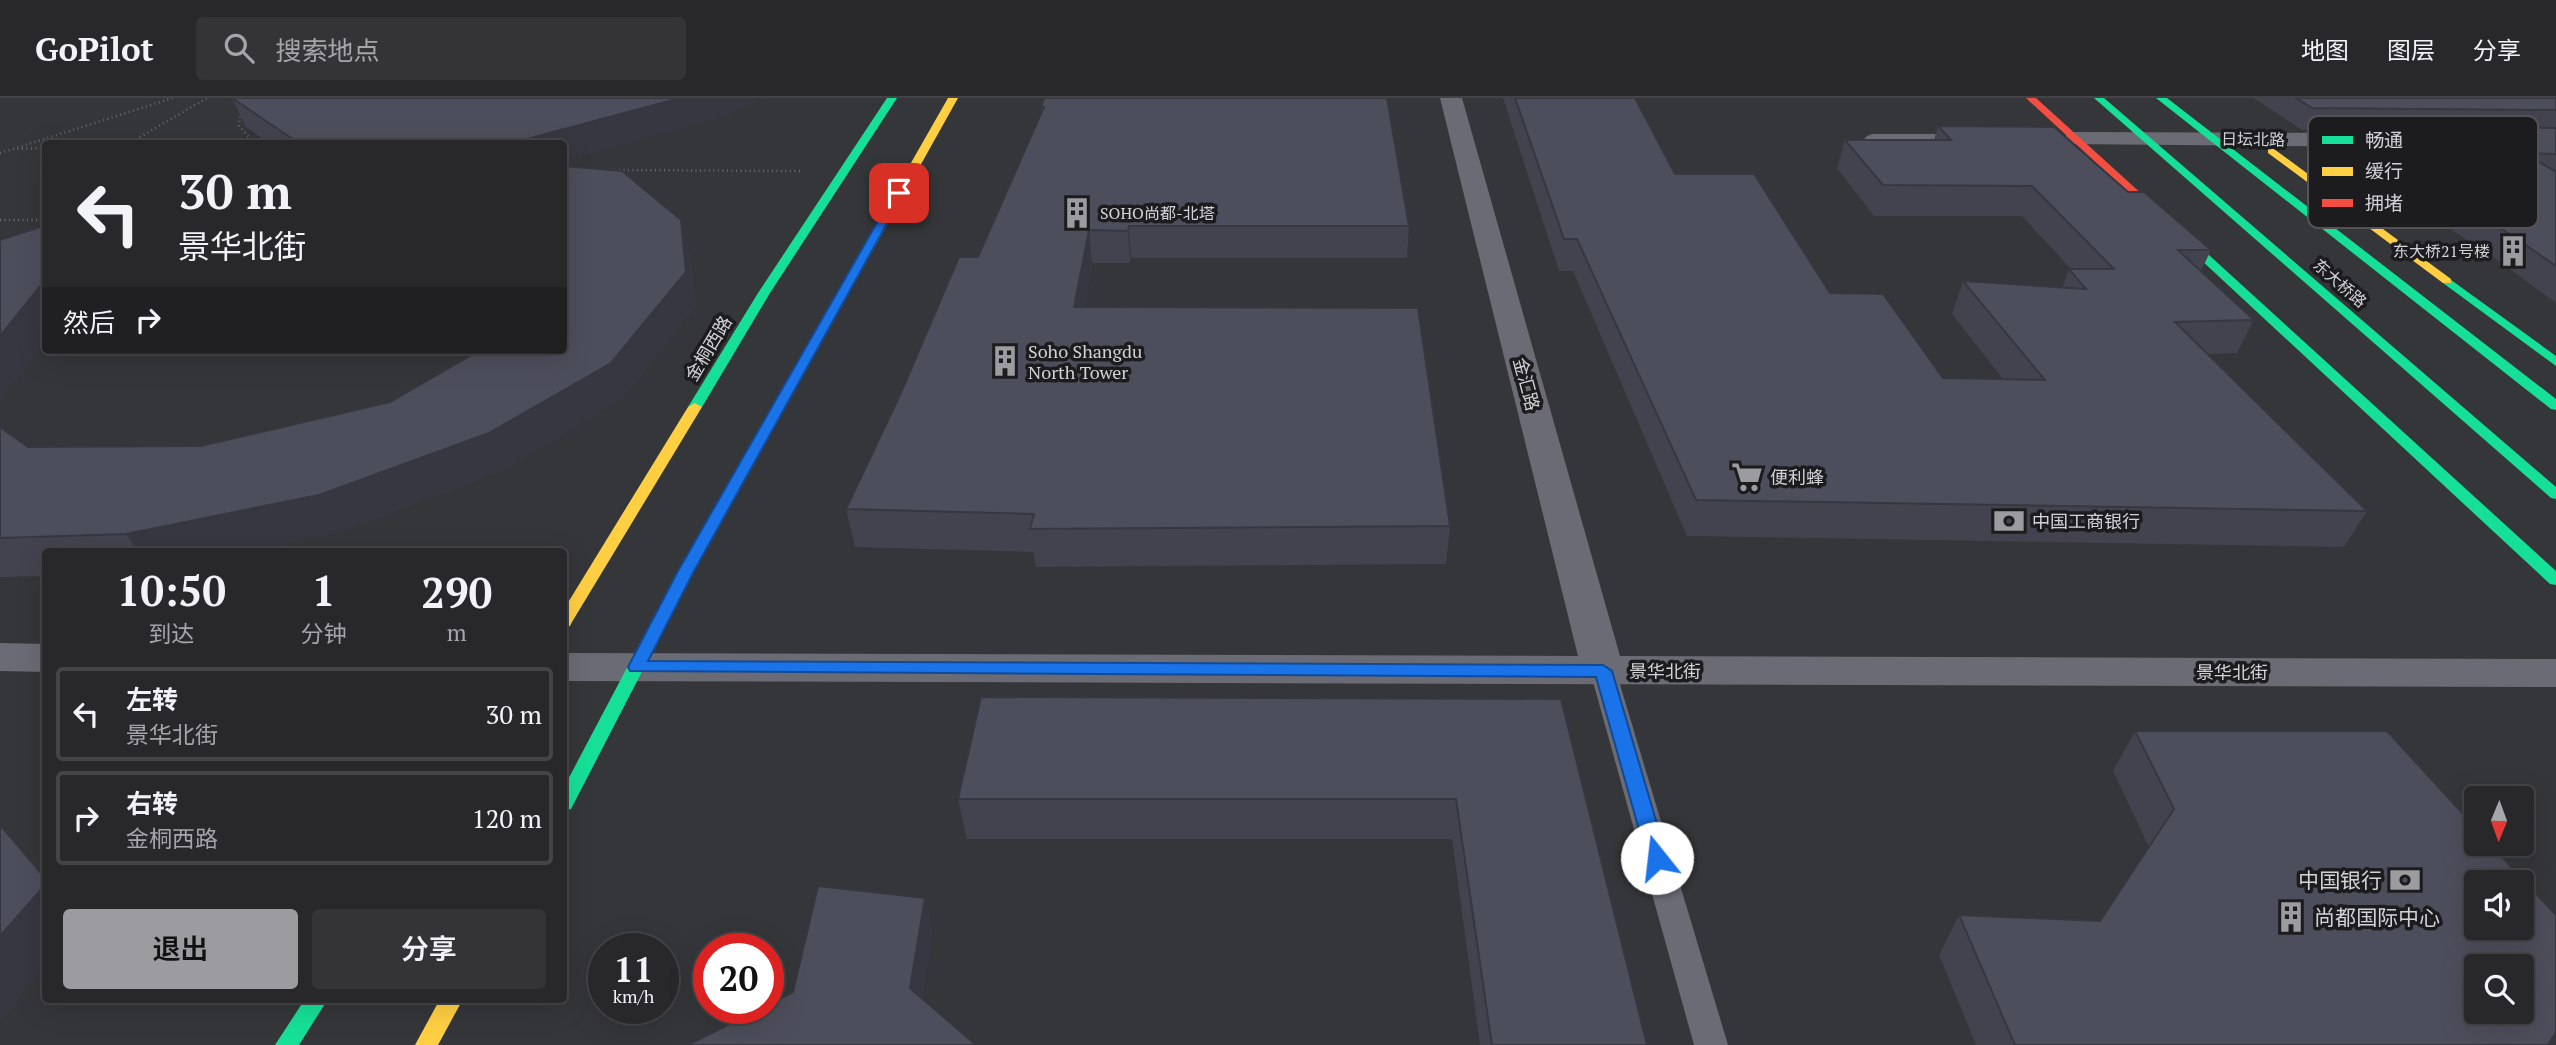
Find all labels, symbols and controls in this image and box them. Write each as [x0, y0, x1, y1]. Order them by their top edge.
search box [196, 17, 686, 80]
text: GoPilot [35, 27, 154, 70]
icon: search [220, 29, 258, 67]
text: 搜索地点 [276, 33, 380, 67]
text: 地图 [2301, 34, 2349, 66]
text: 图层 [2387, 34, 2435, 66]
text: 分享 [2473, 34, 2521, 66]
legend [2308, 116, 2538, 228]
street label: 日坛北路 [2221, 127, 2285, 151]
text: 畅通 [2365, 127, 2403, 152]
text: 30 m [178, 158, 292, 223]
text: 缓行 [2365, 158, 2403, 183]
pin [869, 163, 929, 223]
icon: left [63, 168, 154, 259]
icon: arrive [880, 174, 918, 212]
text: 拥堵 [2365, 190, 2403, 215]
building icon: SOHO尚都-北塔 [1060, 196, 1094, 230]
place label: SOHO尚都-北塔 [1100, 202, 1215, 224]
text: 景华北街 [178, 225, 306, 267]
building icon: 东大桥21号楼 [2496, 234, 2530, 268]
place label: 东大桥21号楼 [2393, 240, 2490, 262]
street label: 东大桥路 [2309, 254, 2371, 312]
icon: right [129, 301, 167, 339]
text: 然后 [63, 305, 115, 339]
street label: 金桐西路 [679, 311, 737, 385]
place label: Soho Shangdu North Tower [1028, 339, 1142, 384]
building icon: Soho Shangdu North Tower [988, 344, 1022, 378]
street label: 金汇路 [1508, 355, 1546, 413]
supermarket icon: 便利蜂 [1730, 460, 1764, 494]
place label: 便利蜂 [1770, 465, 1824, 489]
bank icon: 中国工商银行 [1992, 504, 2026, 538]
place label: 中国工商银行 [2032, 509, 2140, 533]
text: 10:50 [117, 562, 226, 618]
text: 1 [312, 562, 335, 618]
text: 290 [421, 564, 492, 620]
text: m [447, 617, 467, 648]
text: 到达 [148, 618, 194, 649]
text: 分钟 [301, 618, 347, 649]
street label: 景华北街 [1629, 659, 1701, 683]
street label: 景华北街 [2196, 660, 2268, 684]
text: 左转 [126, 682, 178, 716]
icon: left [67, 695, 105, 733]
text: 30 m [486, 697, 542, 731]
text: 景华北街 [126, 719, 218, 750]
text: 右转 [126, 786, 178, 820]
north arrow [2464, 786, 2534, 856]
map controls [2464, 786, 2534, 1024]
icon: right [67, 799, 105, 837]
text: 120 m [472, 801, 542, 835]
position arrow [1620, 821, 1694, 895]
text: 金桐西路 [126, 823, 218, 854]
bank icon: 中国银行 [2388, 863, 2422, 897]
place label: 中国银行 [2298, 866, 2382, 894]
button: sound [2464, 870, 2534, 940]
building icon: 尚都国际中心 [2274, 900, 2308, 934]
place label: 尚都国际中心 [2314, 903, 2440, 931]
button: 退出 [63, 909, 298, 989]
button: 分享 [312, 909, 546, 989]
speed limit sign: 20 [693, 933, 784, 1024]
text: 11 [614, 946, 653, 992]
button: search [2464, 954, 2534, 1024]
text: km/h [613, 984, 654, 1008]

